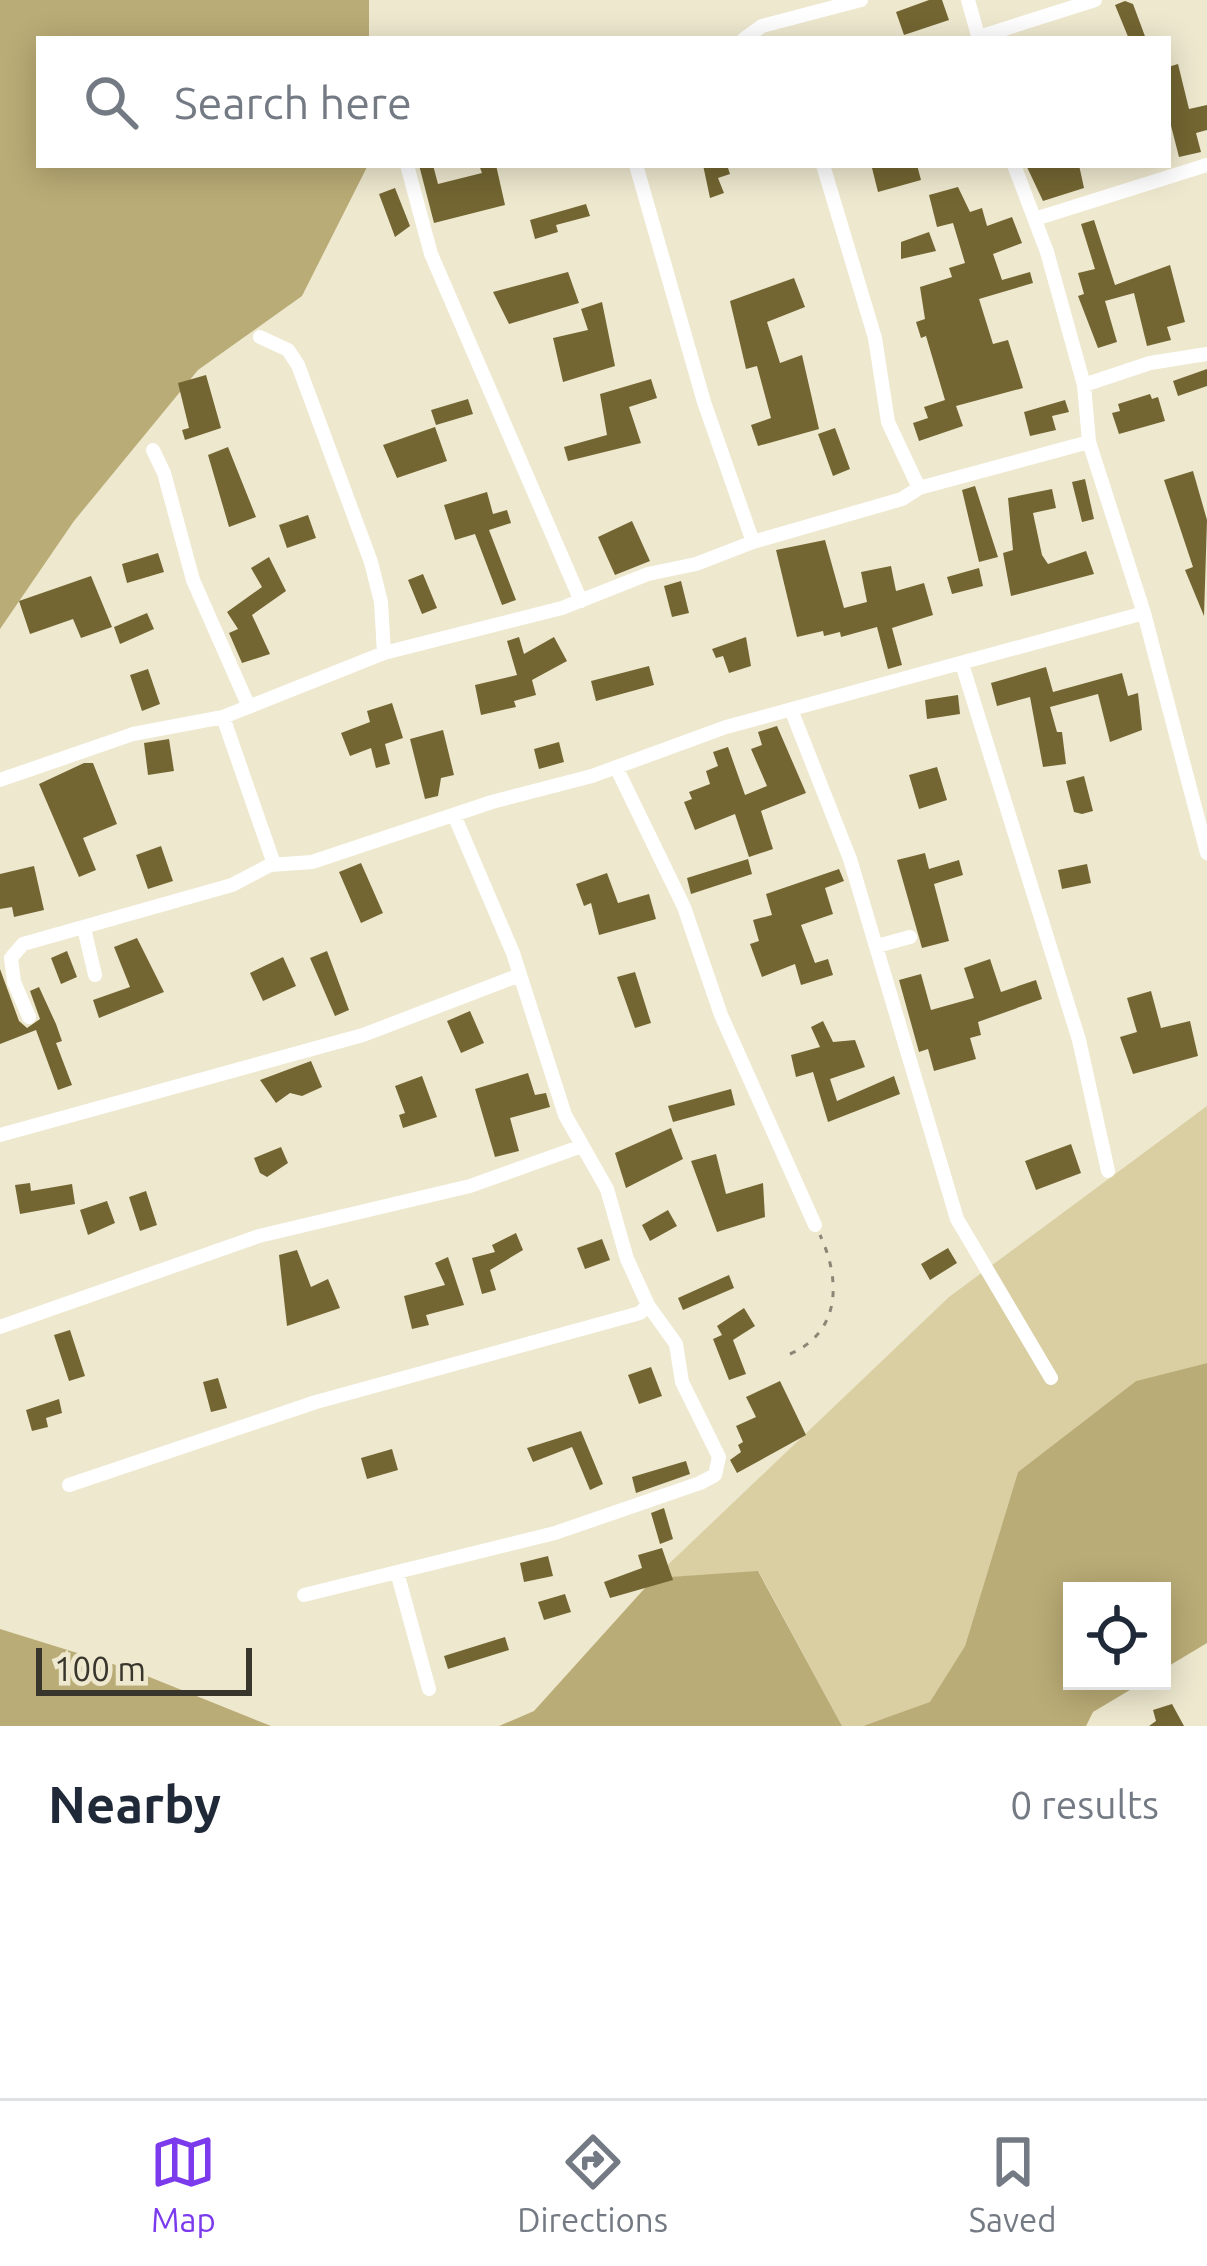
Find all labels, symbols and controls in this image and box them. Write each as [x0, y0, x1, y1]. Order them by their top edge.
search box [36, 36, 1171, 168]
icon: search [78, 69, 144, 135]
text: Search here [174, 77, 412, 128]
map controls [1063, 1582, 1171, 1690]
button: locate [1063, 1582, 1171, 1690]
scale bar [36, 1642, 252, 1695]
text: 100 m [54, 1650, 146, 1687]
text: Nearby [48, 1775, 221, 1833]
text: 0 results [1010, 1783, 1159, 1826]
tab: Map [150, 2129, 216, 2238]
tab: Directions [517, 2129, 668, 2238]
tab: Saved [969, 2129, 1057, 2238]

